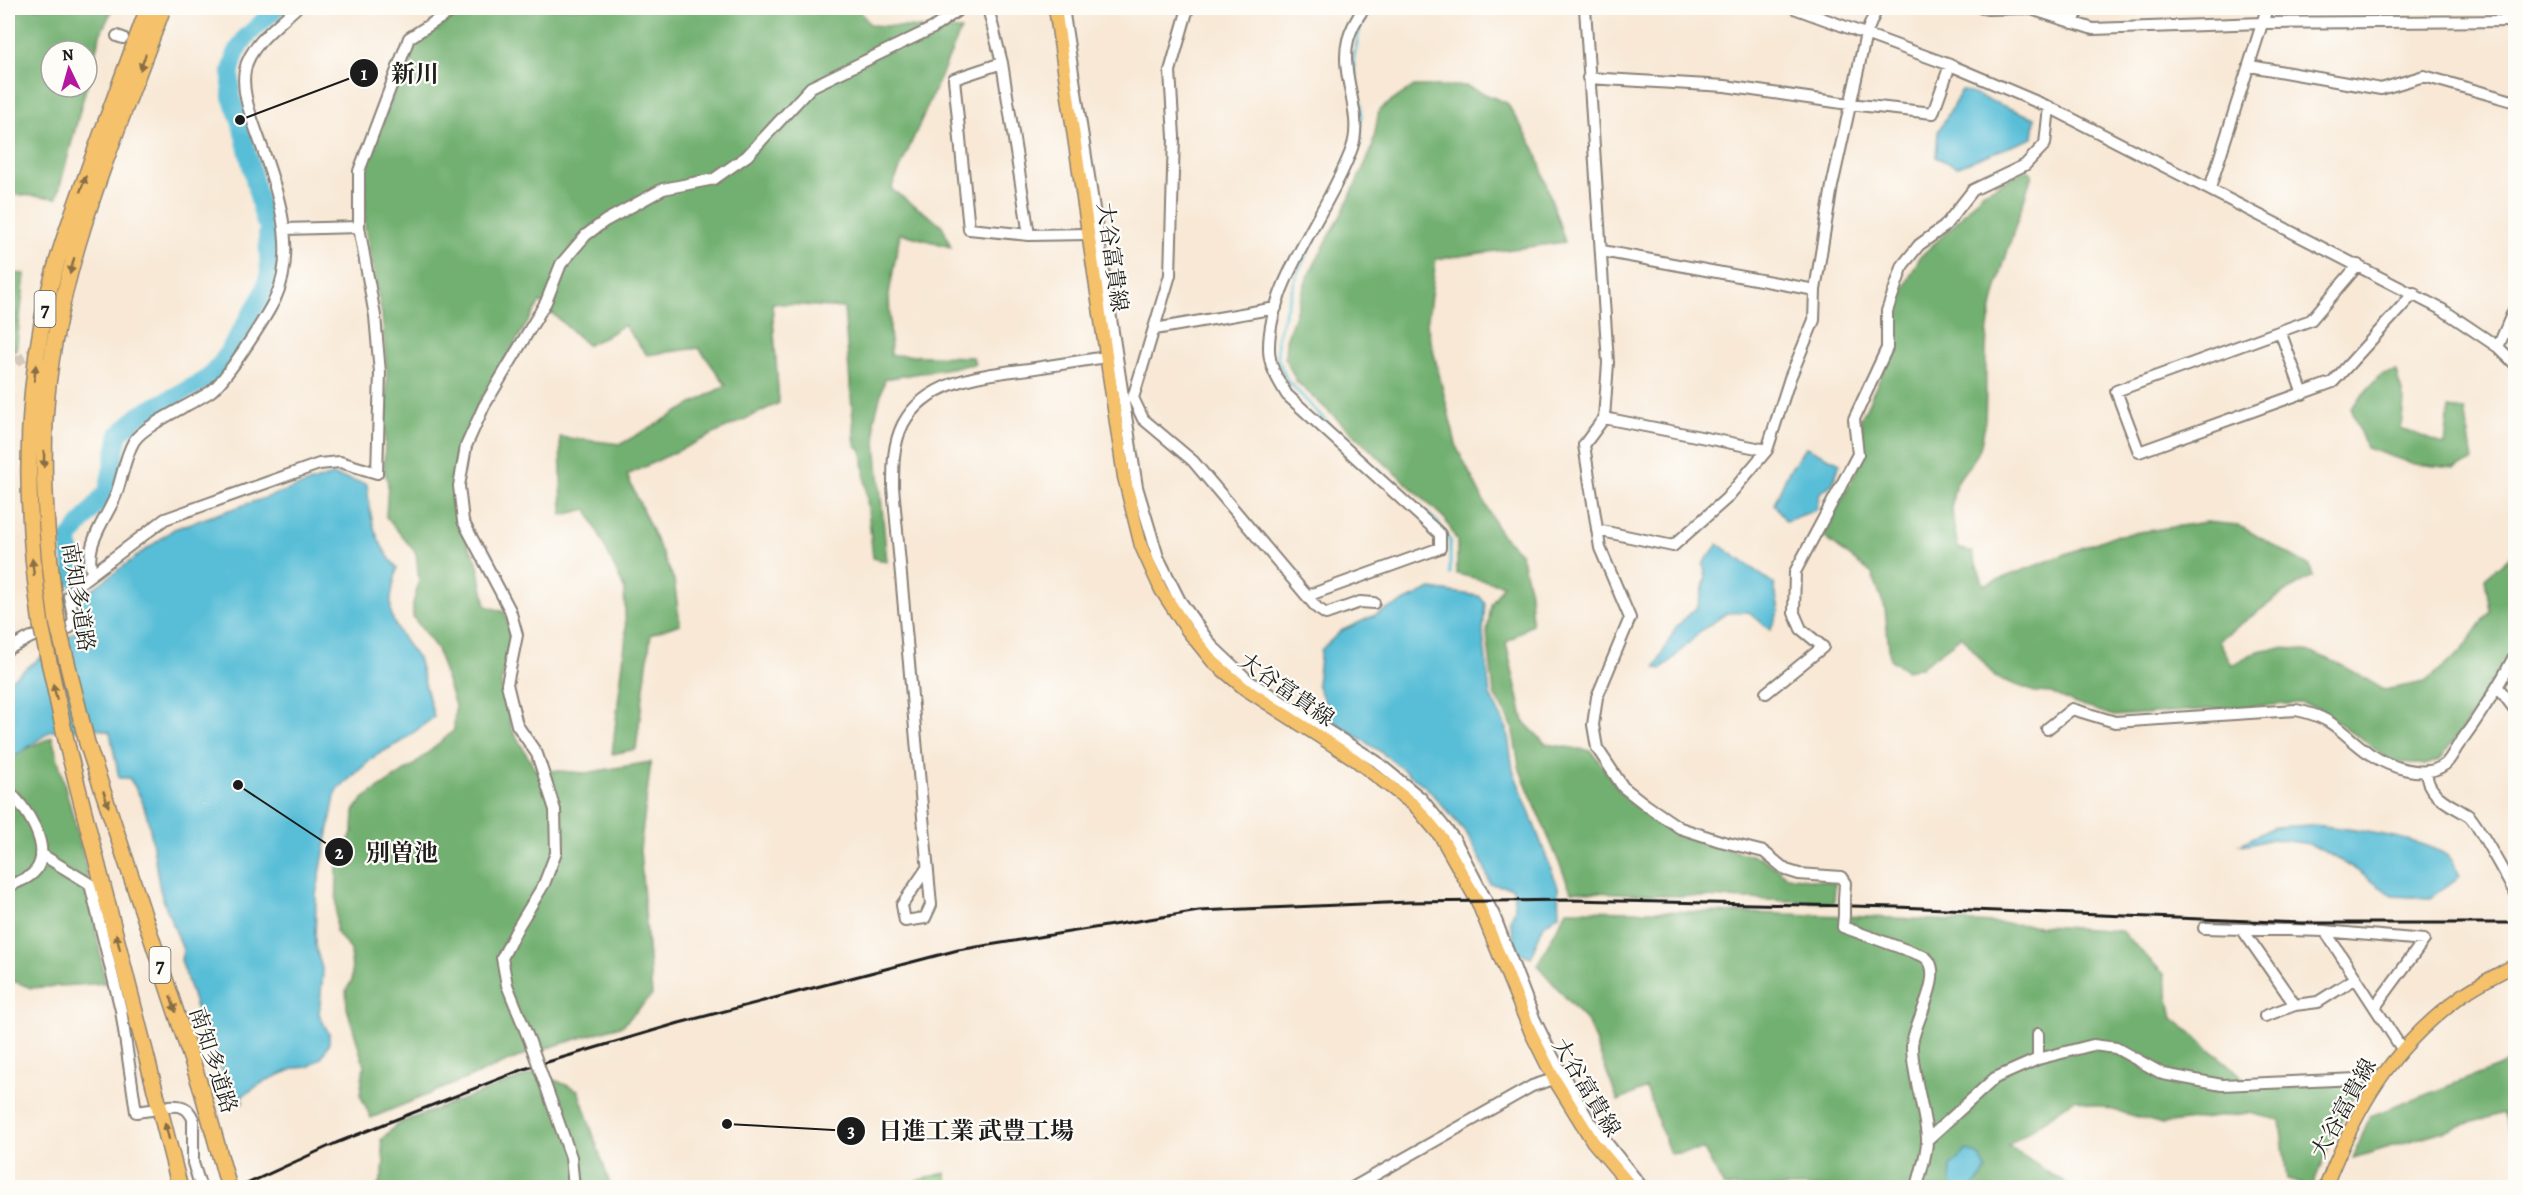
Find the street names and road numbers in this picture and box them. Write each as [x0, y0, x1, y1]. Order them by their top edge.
street label: 大谷富貴線 [1090, 201, 1135, 314]
road number: 7 [34, 291, 56, 327]
street label: 南知多道路 [55, 540, 101, 654]
street label: 大谷富貴線 [1233, 646, 1340, 734]
road number: 7 [150, 947, 170, 983]
street label: 南知多道路 [182, 1003, 244, 1117]
street label: 大谷富貴線 [1545, 1033, 1627, 1142]
street label: 大谷富貴線 [2304, 1053, 2384, 1164]

